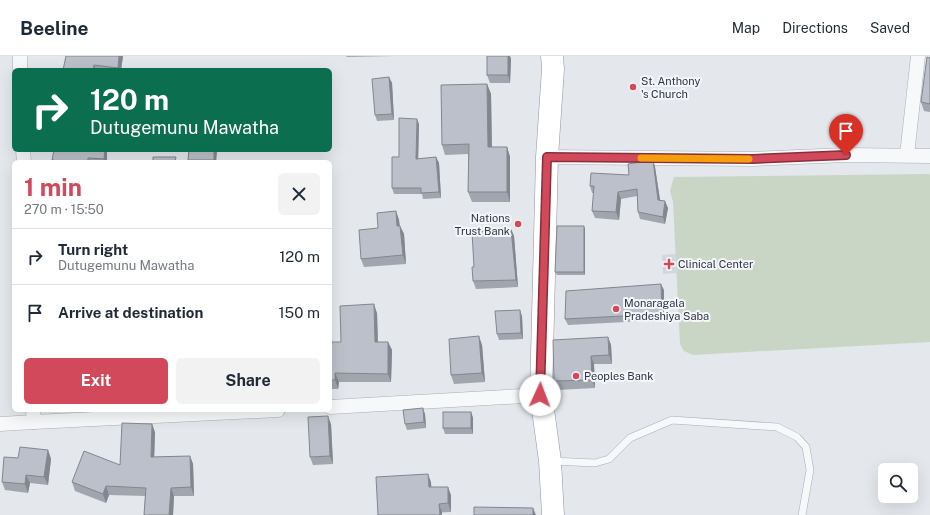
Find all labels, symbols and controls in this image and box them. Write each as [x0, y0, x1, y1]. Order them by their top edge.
text: Beeline [20, 17, 89, 39]
text: Map [732, 20, 760, 36]
text: Directions [782, 20, 848, 36]
text: Saved [870, 20, 910, 36]
place label: St. Anthony 's Church [641, 75, 700, 100]
marker: St. Anthony 's Church [628, 82, 638, 92]
text: 120 m [90, 83, 169, 116]
icon: right [24, 84, 76, 136]
pin [829, 114, 863, 155]
text: Dutugemunu Mawatha [90, 117, 279, 138]
icon: arrive [835, 120, 857, 142]
text: 1 min [24, 173, 82, 201]
button: close [278, 173, 320, 215]
text: 270 m · 15:50 [24, 202, 104, 217]
place label: Nations Trust Bank [455, 212, 510, 237]
marker: Nations Trust Bank [513, 219, 523, 229]
text: Turn right [58, 241, 128, 258]
icon: right [24, 246, 46, 268]
text: 120 m [279, 248, 320, 265]
text: Dutugemunu Mawatha [58, 258, 194, 273]
marker: Clinical Center [663, 258, 675, 270]
place label: Clinical Center [678, 258, 753, 270]
place label: Monaragala Pradeshiya Saba [624, 297, 709, 322]
icon: arrive [24, 302, 46, 324]
text: Arrive at destination [58, 304, 203, 321]
text: 150 m [278, 304, 320, 321]
marker: Monaragala Pradeshiya Saba [611, 304, 621, 314]
button: Exit [24, 358, 168, 404]
button: Share [176, 358, 320, 404]
place label: Peoples Bank [584, 370, 653, 382]
marker: Peoples Bank [571, 371, 581, 381]
position arrow [519, 374, 561, 416]
map controls [878, 463, 918, 503]
button: search [878, 463, 918, 503]

